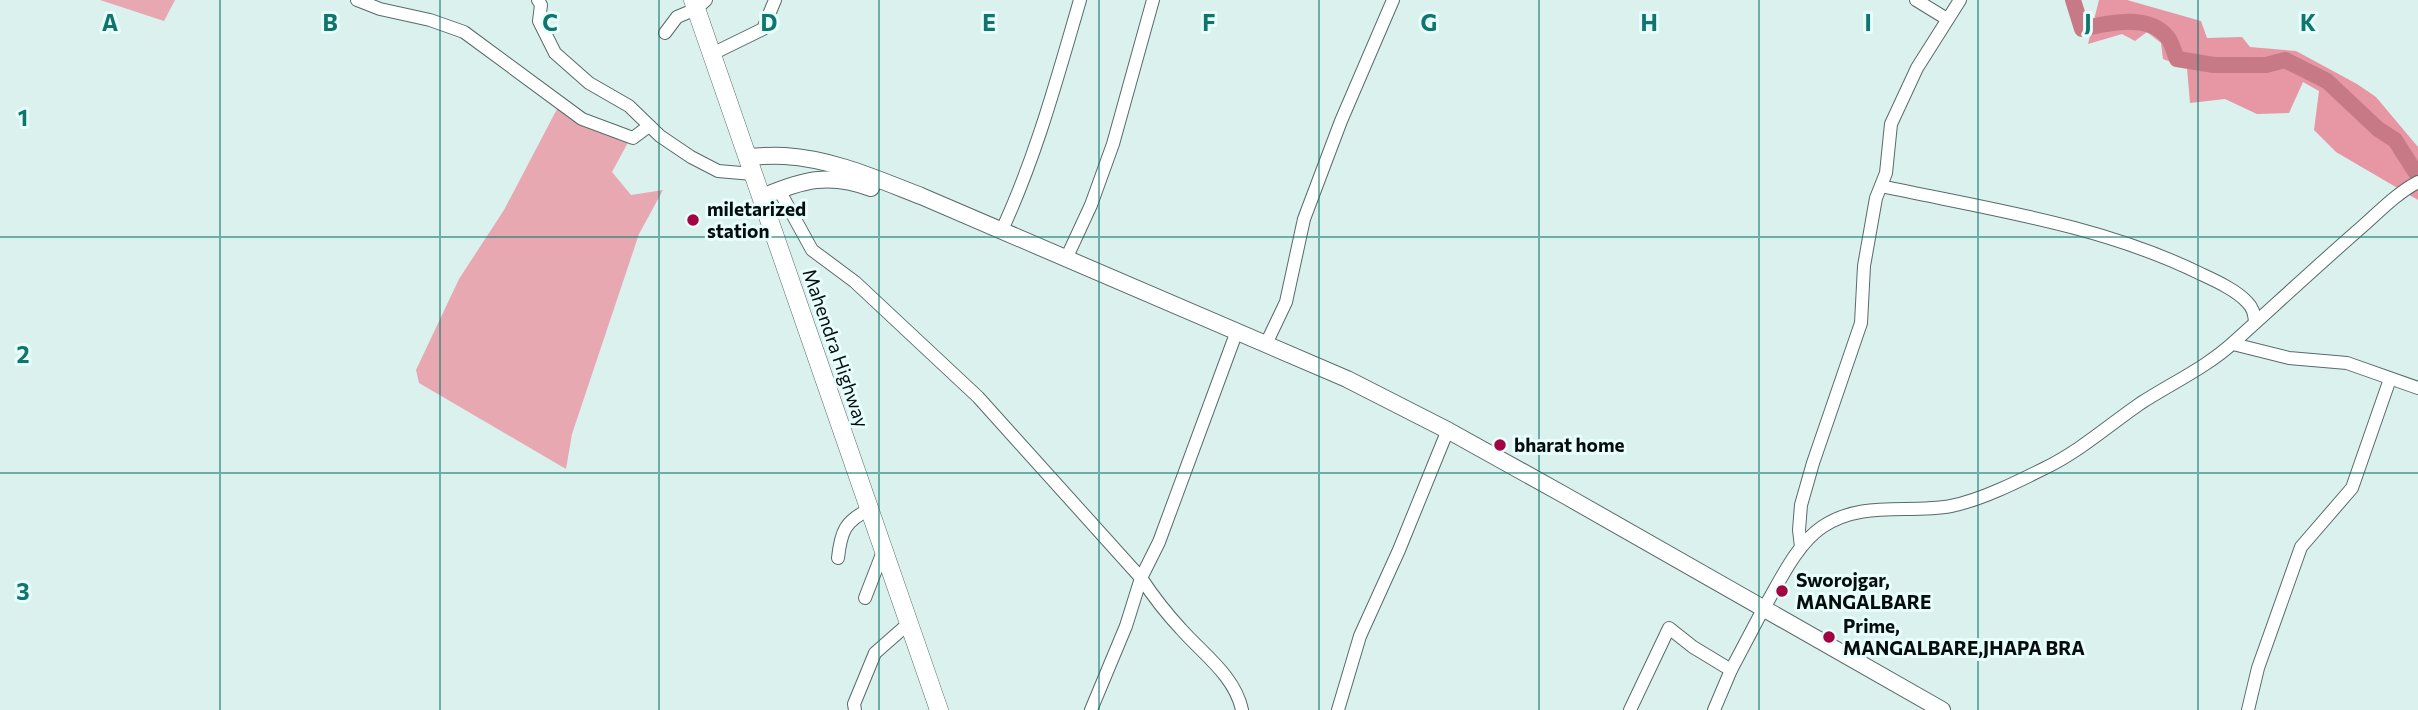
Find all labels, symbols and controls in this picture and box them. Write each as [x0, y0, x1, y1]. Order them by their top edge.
text: A [102, 8, 119, 36]
text: B [322, 8, 338, 36]
text: C [542, 8, 558, 36]
text: D [761, 8, 778, 36]
text: E [982, 8, 996, 36]
text: F [1202, 8, 1216, 36]
text: G [1421, 8, 1437, 36]
text: H [1640, 8, 1658, 36]
text: I [1864, 8, 1872, 36]
text: J [2084, 8, 2092, 36]
text: K [2300, 8, 2316, 36]
text: 1 [18, 103, 28, 131]
place label: miletarized station [707, 197, 806, 242]
marker: miletarized station [685, 212, 701, 228]
street label: Mahendra Highway [799, 265, 874, 430]
text: 2 [16, 340, 30, 368]
place label: bharat home [1514, 433, 1625, 456]
marker: bharat home [1492, 437, 1508, 453]
place label: Sworojgar, MANGALBARE [1796, 568, 1931, 613]
text: 3 [16, 577, 30, 605]
marker: Sworojgar, MANGALBARE [1774, 583, 1790, 599]
place label: Prime, MANGALBARE,JHAPA BRA [1843, 614, 2085, 659]
marker: Prime, MANGALBARE,JHAPA BRA [1821, 629, 1837, 645]

